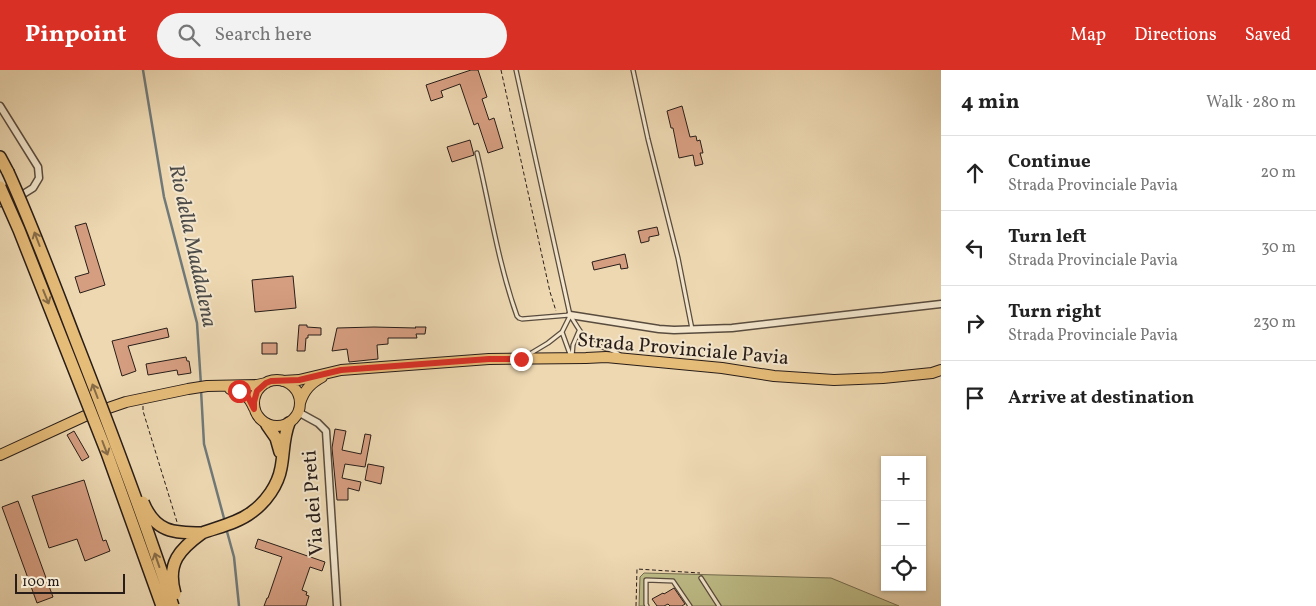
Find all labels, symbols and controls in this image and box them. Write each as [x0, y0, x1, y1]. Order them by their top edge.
search box [157, 13, 507, 58]
text: Pinpoint [25, 18, 127, 52]
icon: search [175, 21, 203, 49]
text: Search here [215, 22, 312, 48]
text: Map [1070, 23, 1106, 48]
text: Directions [1134, 23, 1217, 48]
text: Saved [1245, 23, 1291, 48]
text: 4 min [961, 88, 1020, 117]
text: Walk · 280 m [1206, 92, 1296, 114]
text: Continue [1008, 149, 1091, 175]
icon: ahead [961, 159, 989, 187]
water label: Rio della Maddalena [161, 162, 223, 330]
text: 20 m [1261, 162, 1296, 184]
text: Strada Provinciale Pavia [1008, 175, 1178, 197]
text: Turn left [1008, 224, 1087, 250]
one-way arrow [31, 232, 41, 247]
icon: left [961, 234, 989, 262]
text: 30 m [1261, 237, 1296, 259]
text: Strada Provinciale Pavia [1008, 250, 1178, 272]
one-way arrow [42, 289, 51, 304]
text: Turn right [1008, 299, 1101, 325]
icon: right [961, 309, 989, 337]
text: 230 m [1253, 312, 1296, 334]
text: Strada Provinciale Pavia [1008, 325, 1178, 347]
street label: Strada Provinciale Pavia [576, 327, 790, 373]
route end [510, 348, 533, 371]
route start [228, 380, 251, 403]
one-way arrow [90, 384, 99, 399]
icon: arrive [961, 384, 989, 412]
text: Arrive at destination [1008, 385, 1194, 411]
one-way arrow [101, 440, 110, 455]
street label: Via dei Preti [296, 449, 332, 557]
map controls [881, 456, 926, 591]
button: + [881, 456, 926, 501]
button: − [881, 501, 926, 546]
button: locate [881, 546, 926, 591]
one-way arrow [152, 553, 161, 568]
scale bar [15, 571, 125, 594]
text: 100 m [22, 573, 60, 592]

